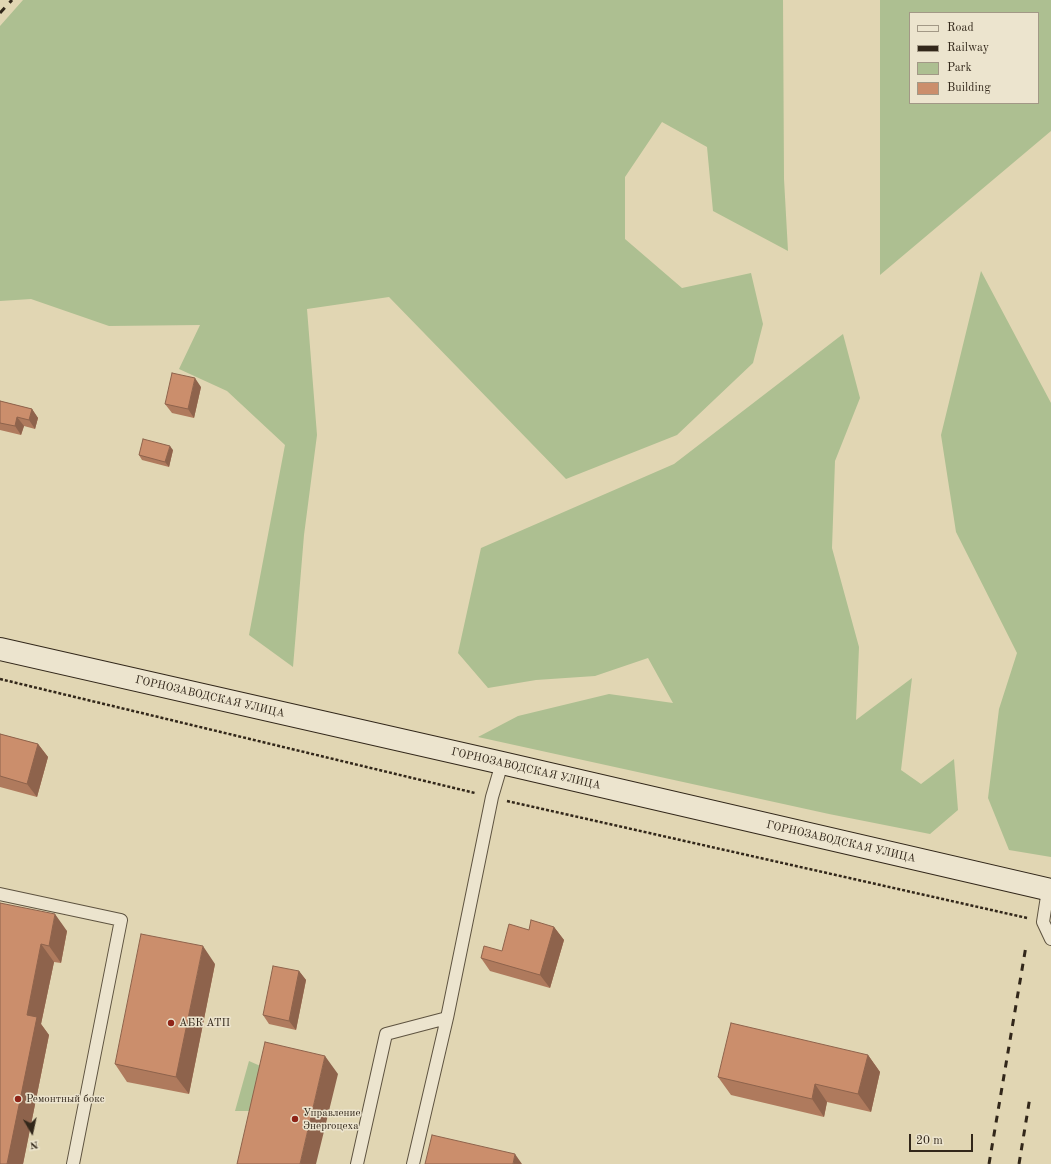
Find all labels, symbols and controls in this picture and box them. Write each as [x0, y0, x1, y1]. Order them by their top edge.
legend [909, 12, 1039, 104]
text: Road [947, 22, 974, 34]
text: Railway [947, 42, 989, 54]
text: Park [947, 62, 972, 74]
text: Building [947, 82, 991, 94]
street label: ГОРНОЗАВОДСКАЯ УЛИЦА [134, 673, 286, 721]
street label: ГОРНОЗАВОДСКАЯ УЛИЦА [450, 745, 602, 793]
street label: ГОРНОЗАВОДСКАЯ УЛИЦА [765, 818, 917, 866]
place label: АБК АТП [179, 1016, 230, 1030]
marker: АБК АТП [166, 1018, 176, 1028]
place label: Ремонтный бокс [26, 1092, 104, 1106]
marker: Ремонтный бокс [13, 1094, 23, 1104]
place label: Управление Энергоцеха [303, 1106, 361, 1132]
north arrow [12, 1112, 52, 1152]
marker: Управление Энергоцеха [290, 1114, 300, 1124]
scale bar [911, 1126, 975, 1152]
text: 20 m [916, 1135, 943, 1147]
text: N [29, 1138, 39, 1150]

